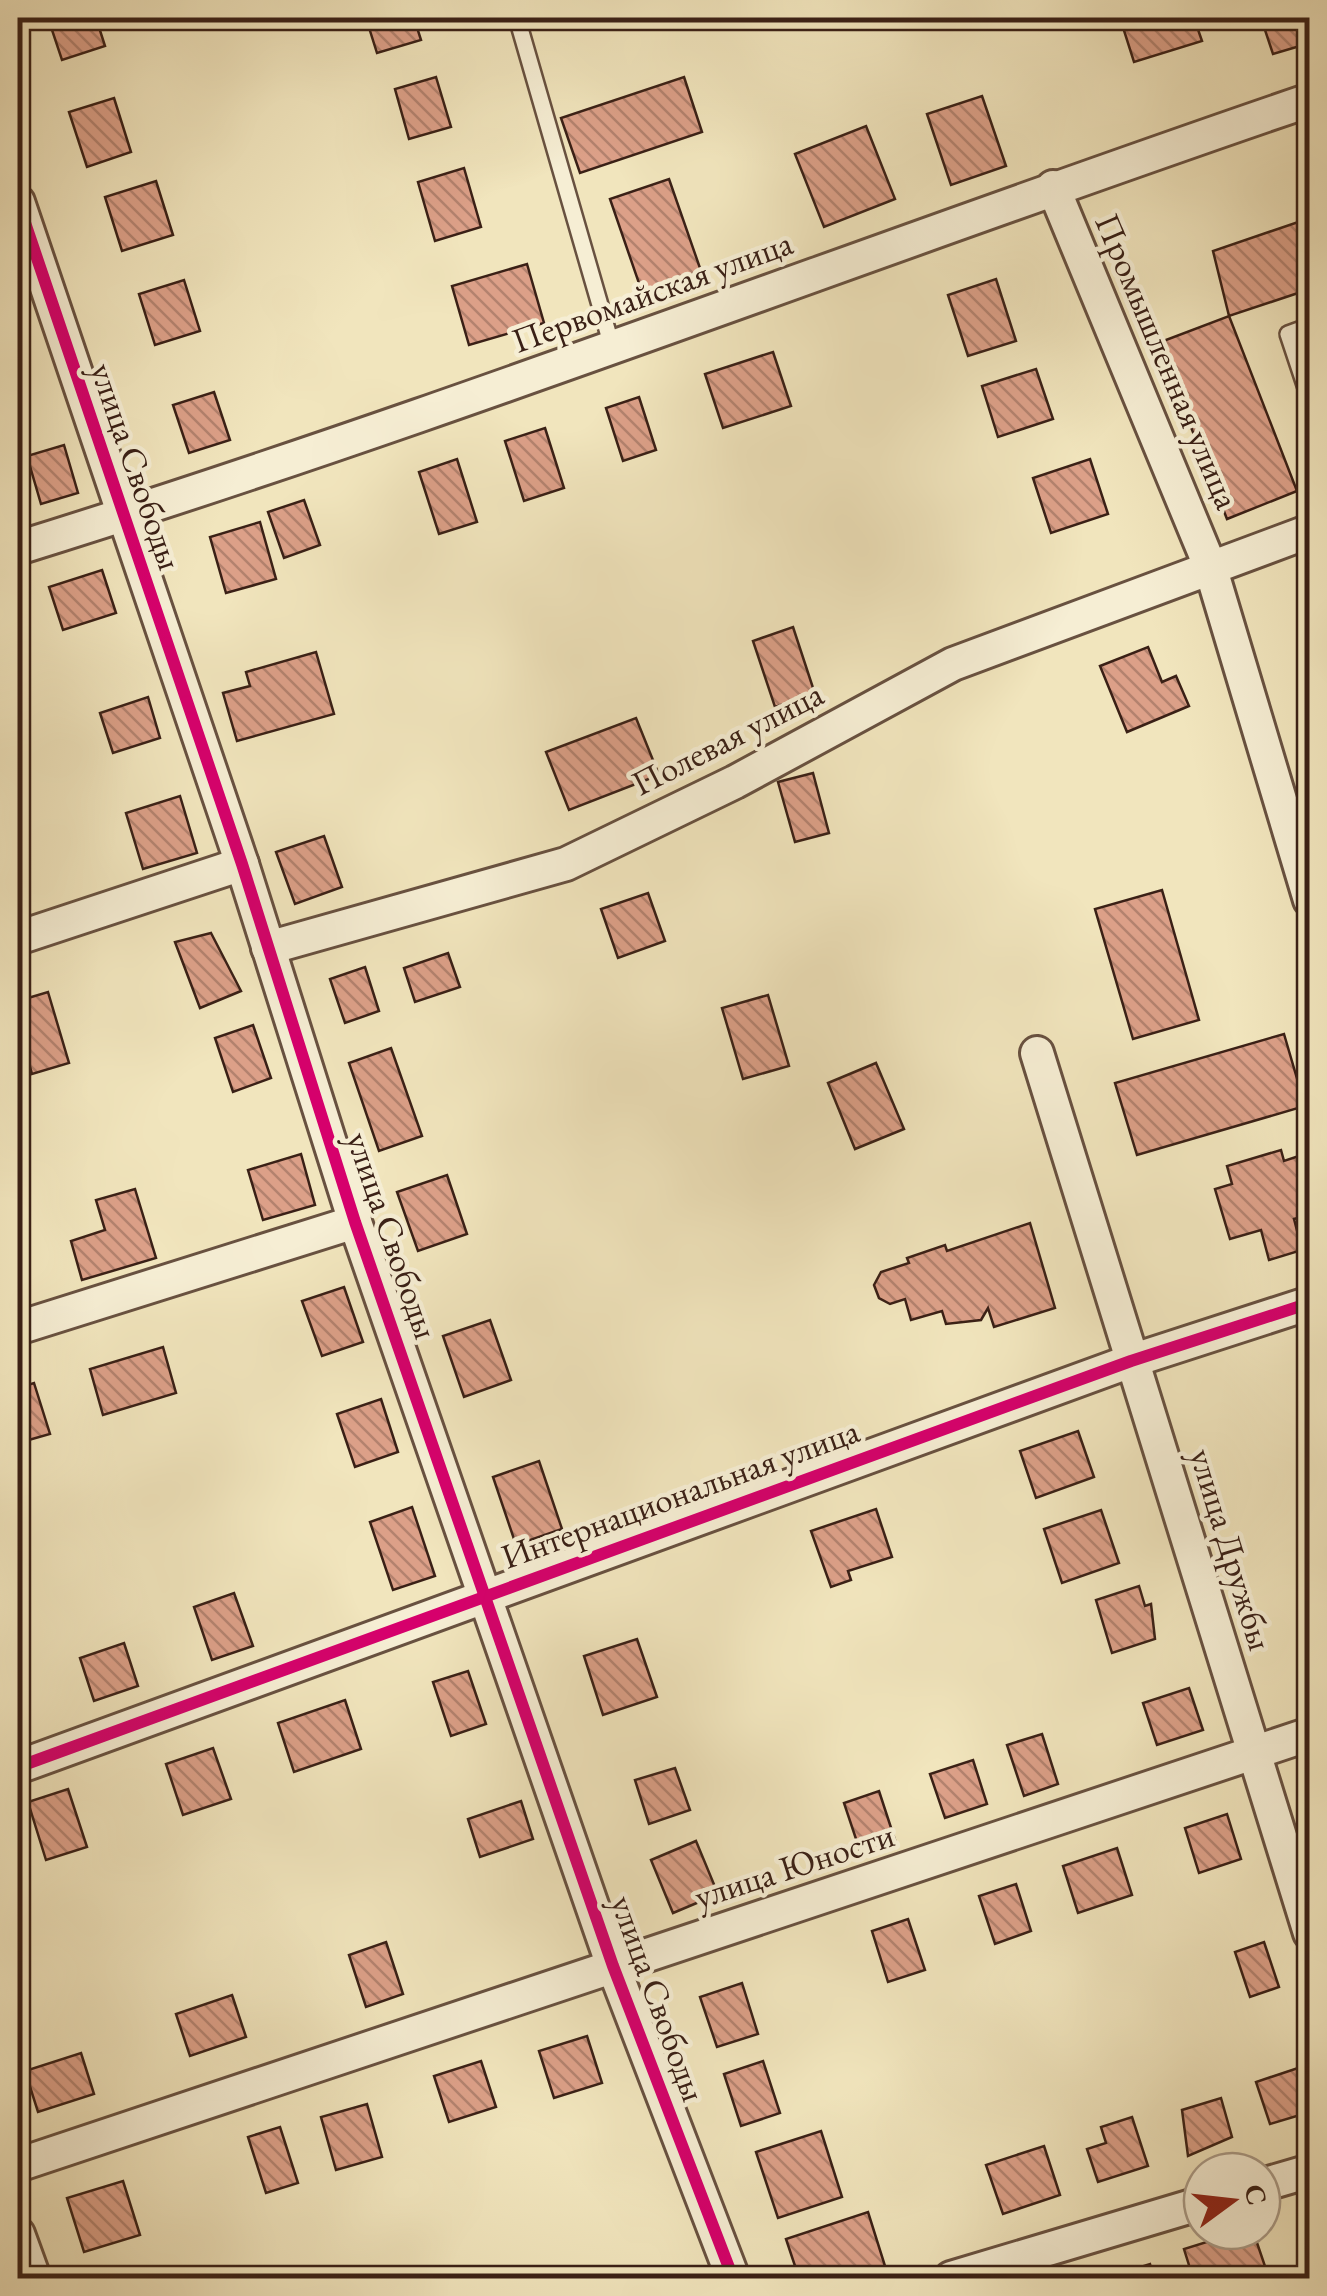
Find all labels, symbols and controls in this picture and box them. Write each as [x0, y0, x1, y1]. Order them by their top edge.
street label: Промышленная улица [1084, 206, 1251, 516]
street label: Первомайская улица [506, 219, 799, 364]
street label: улица Свободы [80, 357, 193, 576]
street label: Полевая улица [624, 670, 831, 806]
street label: улица Свободы [336, 1126, 449, 1345]
street label: Интернациональная улица [495, 1407, 866, 1580]
street label: улица Дружбы [1179, 1443, 1284, 1656]
street label: улица Юности [688, 1812, 900, 1919]
street label: улица Свободы [600, 1889, 717, 2108]
north arrow [1182, 2151, 1282, 2251]
text: С [1236, 2180, 1276, 2209]

